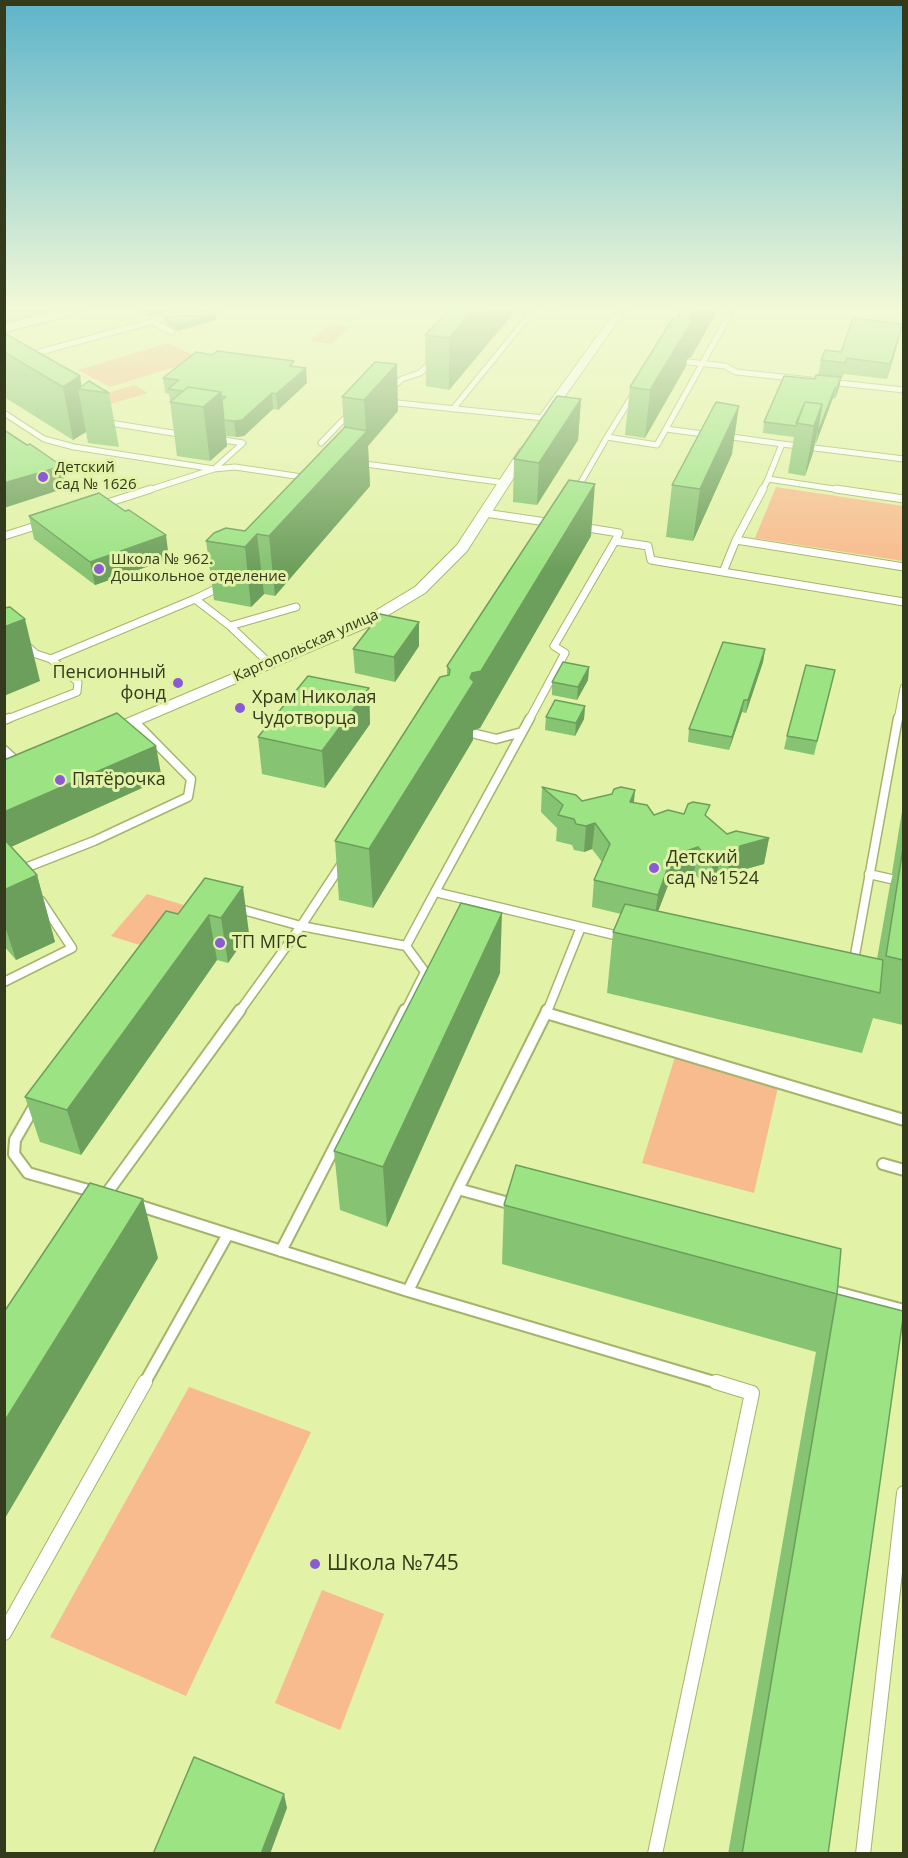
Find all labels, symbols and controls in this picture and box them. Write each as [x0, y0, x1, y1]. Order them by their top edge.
place label: Детский сад № 1626 [55, 459, 137, 494]
marker: Детский сад № 1626 [36, 470, 50, 484]
place label: Школа № 962. Дошкольное отделение [111, 551, 286, 586]
marker: Школа № 962. Дошкольное отделение [92, 562, 106, 576]
street label: Каргопольская улица [231, 606, 381, 686]
place label: Пенсионный фонд [52, 662, 166, 704]
marker: Пенсионный фонд [171, 676, 185, 690]
place label: Храм Николая Чудотворца [252, 687, 376, 730]
marker: Храм Николая Чудотворца [233, 701, 247, 715]
place label: Пятёрочка [72, 769, 166, 791]
marker: Пятёрочка [53, 773, 67, 787]
place label: Детский сад №1524 [666, 847, 759, 890]
marker: Детский сад №1524 [647, 861, 661, 875]
place label: ТП МГРС [232, 932, 307, 954]
marker: ТП МГРС [213, 936, 227, 950]
place label: Школа №745 [327, 1551, 459, 1577]
marker: Школа №745 [308, 1557, 322, 1571]

